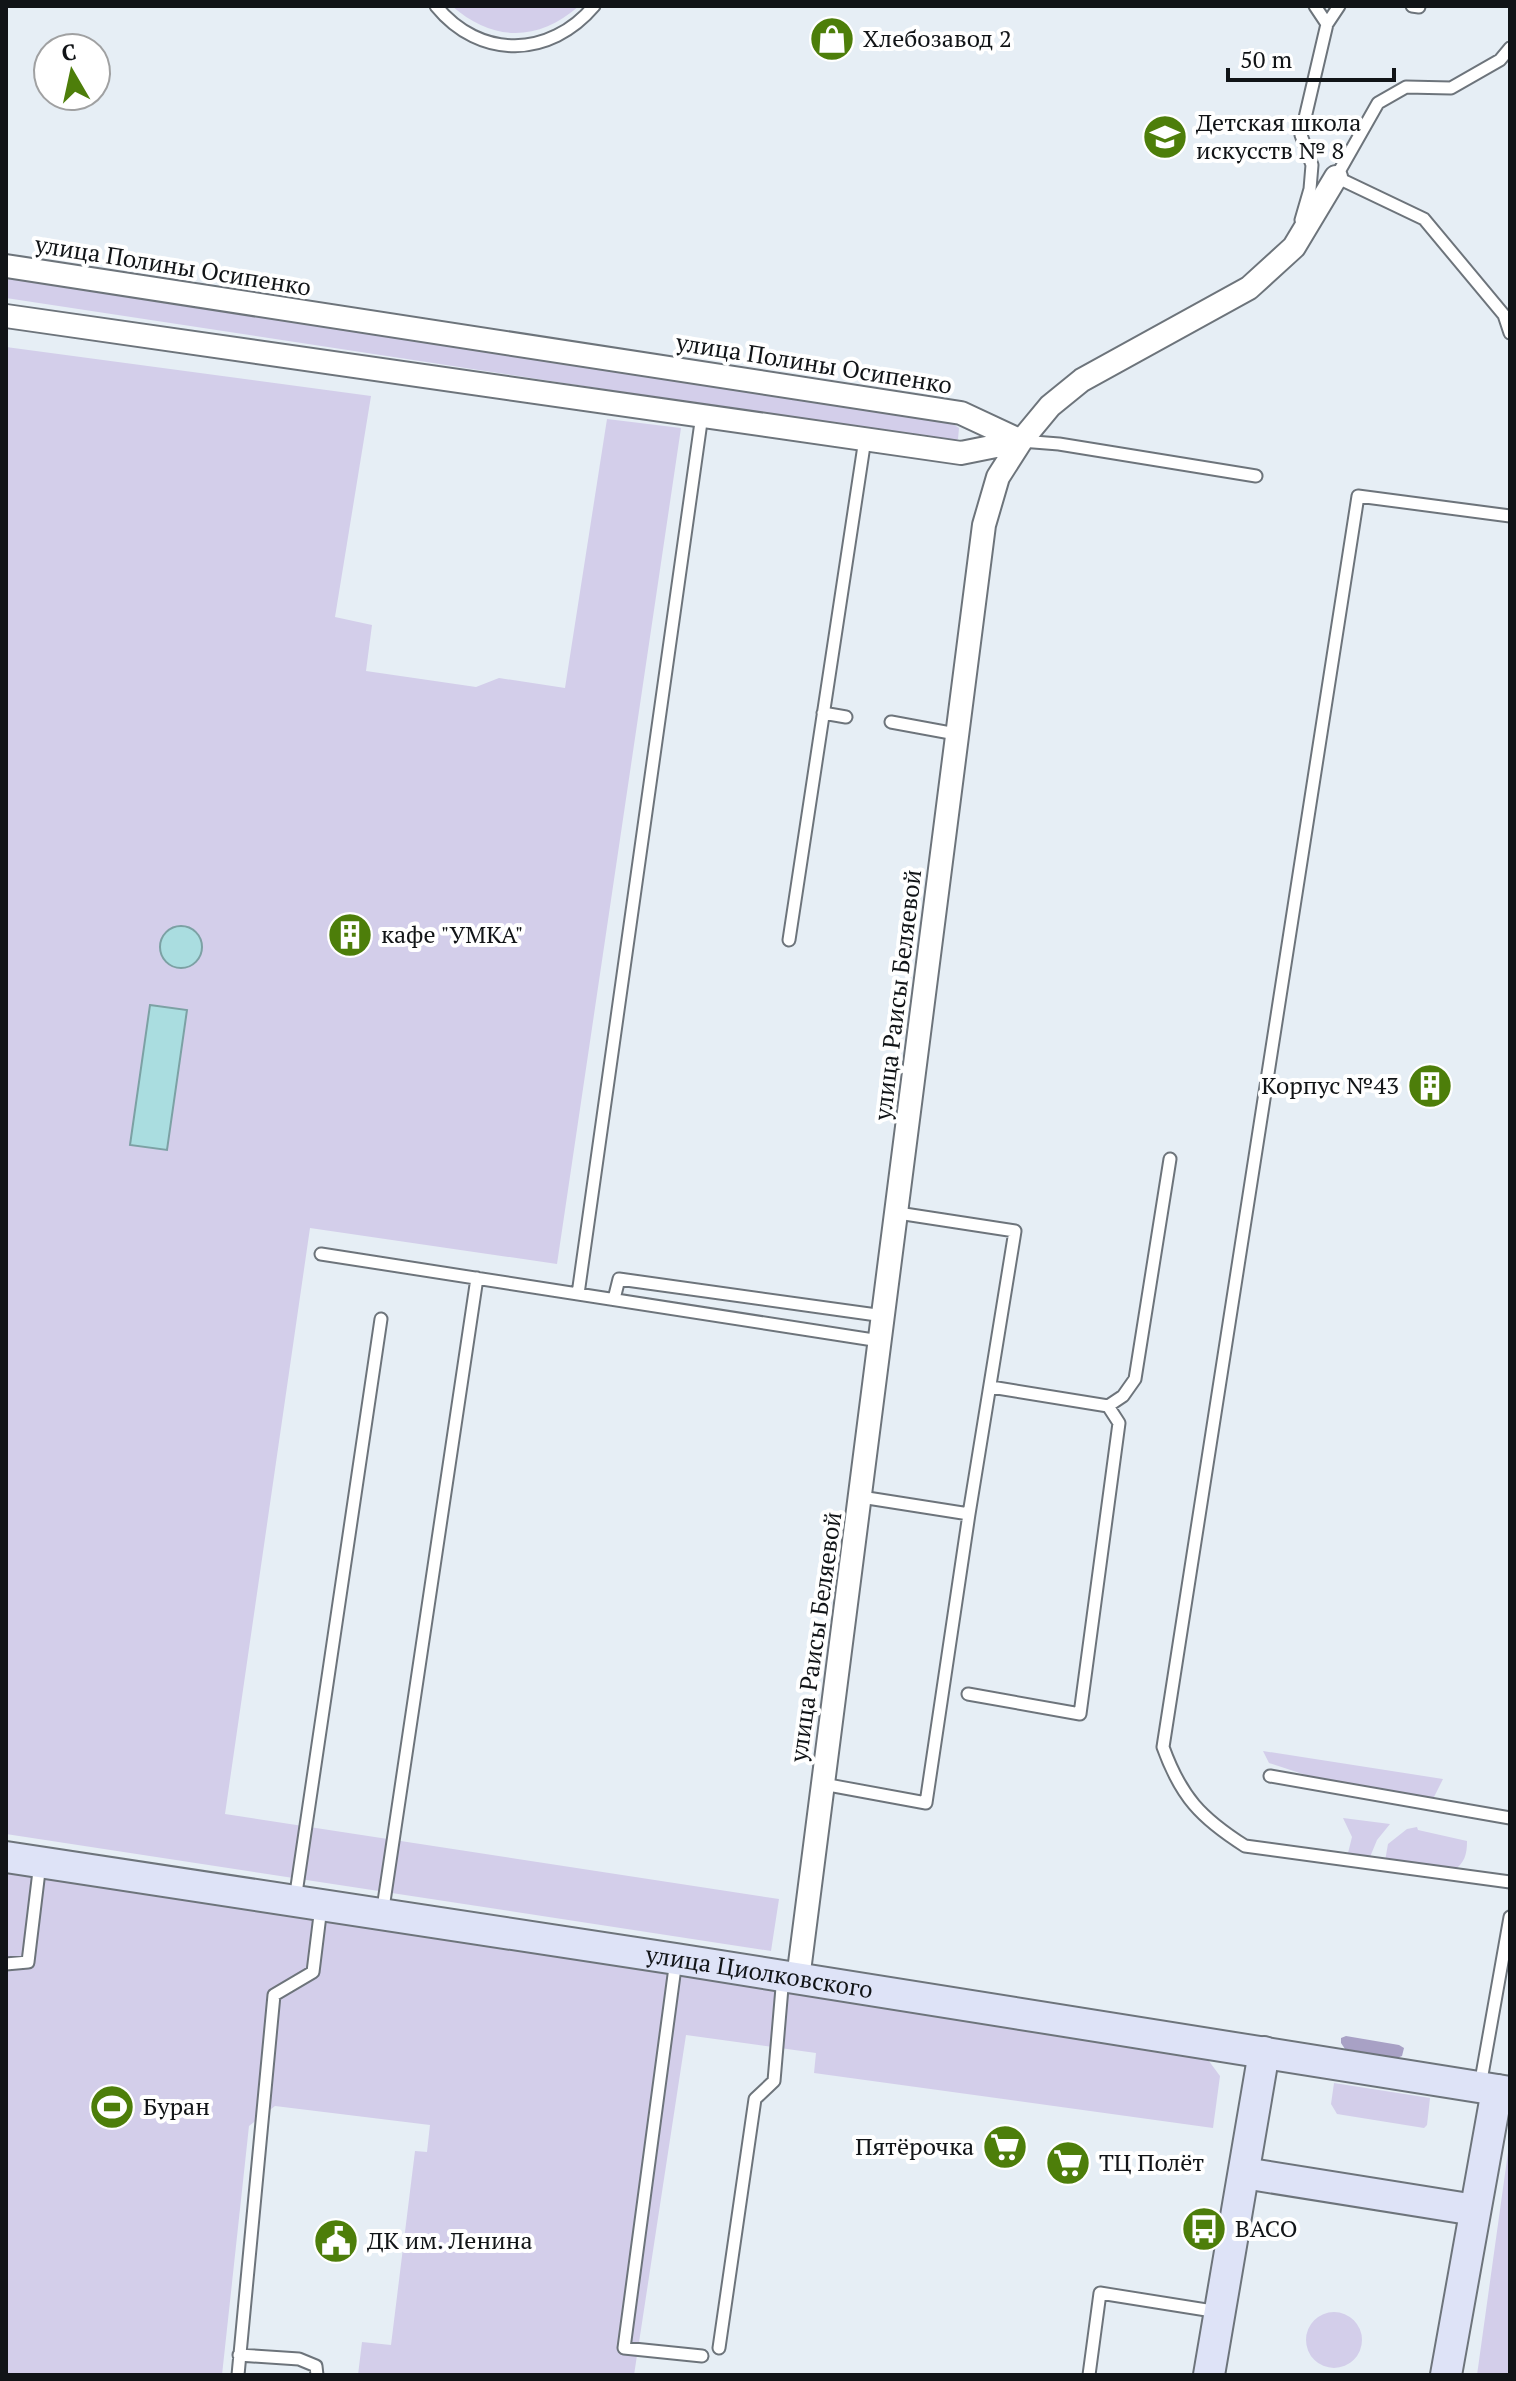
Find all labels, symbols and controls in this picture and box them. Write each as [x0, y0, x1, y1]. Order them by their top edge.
shop icon: Хлебозавод 2 [808, 15, 856, 63]
place label: Хлебозавод 2 [863, 22, 1012, 54]
north arrow [32, 32, 112, 112]
scale bar [1228, 32, 1394, 82]
text: С [59, 36, 78, 67]
text: 50 m [1240, 43, 1292, 75]
place label: Детская школа искусств № 8 [1196, 106, 1361, 166]
school or university icon: Детская школа искусств № 8 [1141, 113, 1189, 161]
street label: улица Полины Осипенко [32, 227, 313, 303]
street label: улица Полины Осипенко [673, 325, 954, 401]
street label: улица Раисы Беляевой [866, 868, 928, 1123]
building icon: кафе "УМКА" [326, 911, 374, 959]
place label: кафе "УМКА" [381, 918, 524, 950]
building icon: Корпус №43 [1406, 1062, 1454, 1110]
place label: Корпус №43 [1261, 1069, 1399, 1101]
street label: улица Раисы Беляевой [781, 1510, 848, 1765]
street label: улица Циолковского [643, 1937, 875, 2005]
sports icon: Буран [88, 2083, 136, 2131]
place label: Буран [143, 2090, 210, 2122]
supermarket icon: Пятёрочка [981, 2123, 1029, 2171]
place label: Пятёрочка [855, 2130, 974, 2162]
supermarket icon: ТЦ Полёт [1044, 2139, 1092, 2187]
place label: ТЦ Полёт [1099, 2146, 1204, 2178]
bus stop icon: ВАСО [1180, 2205, 1228, 2253]
place label: ВАСО [1235, 2212, 1298, 2244]
public building icon: ДК им. Ленина [312, 2217, 360, 2265]
place label: ДК им. Ленина [367, 2224, 533, 2256]

